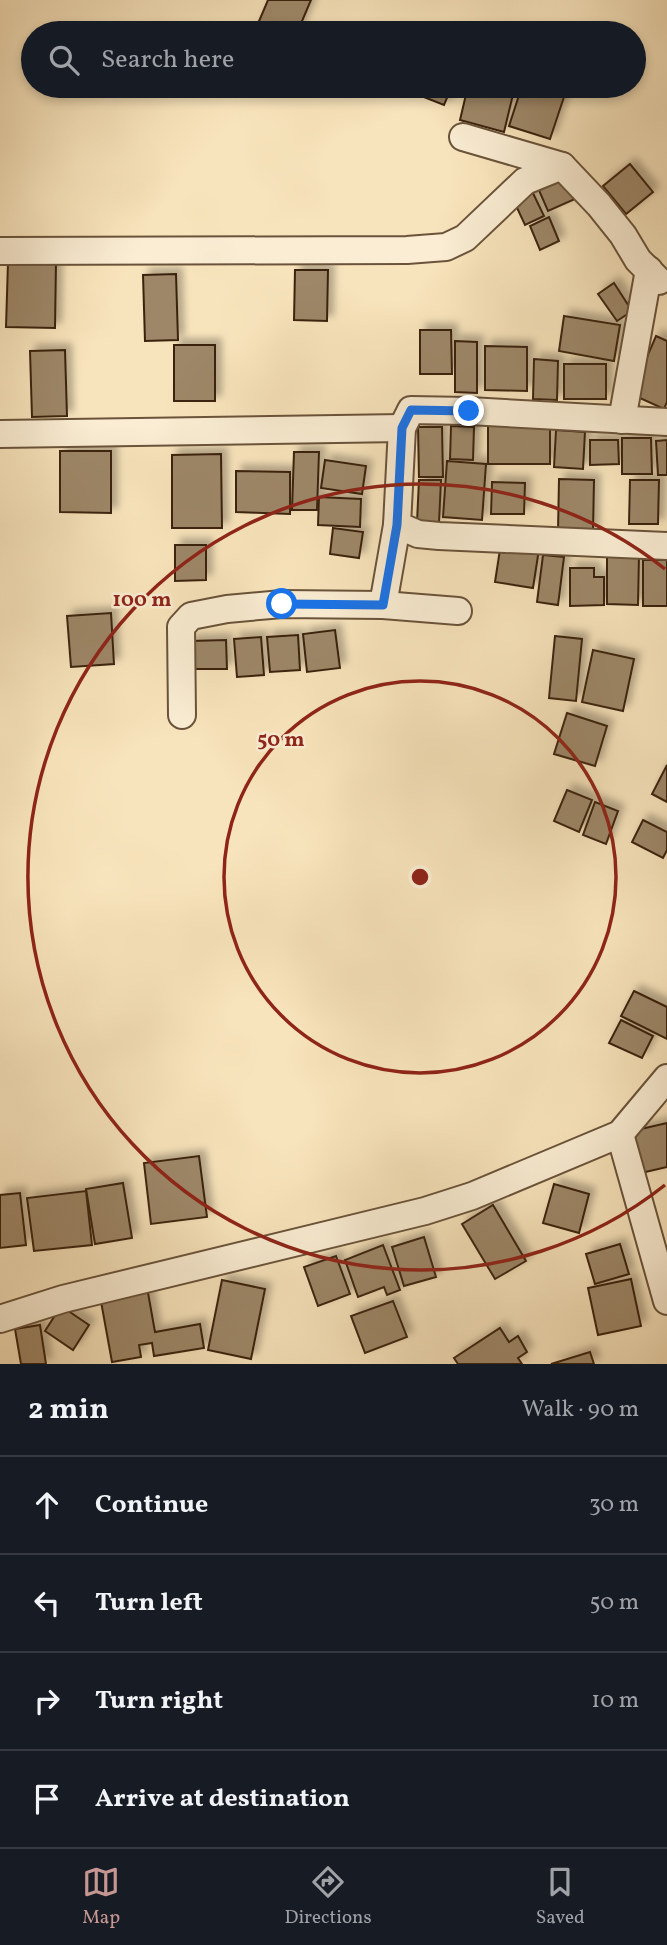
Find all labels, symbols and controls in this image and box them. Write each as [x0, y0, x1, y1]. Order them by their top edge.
search box [21, 21, 646, 98]
icon: search [45, 41, 83, 79]
text: Search here [101, 42, 234, 78]
route end [453, 395, 484, 426]
text: 100 m [112, 586, 172, 615]
route start [266, 588, 297, 619]
text: 50 m [257, 726, 305, 755]
centre of rings [408, 865, 432, 889]
text: 2 min [28, 1389, 109, 1431]
text: Walk · 90 m [522, 1394, 639, 1426]
icon: ahead [28, 1486, 66, 1524]
text: Continue [95, 1487, 208, 1523]
text: 30 m [589, 1489, 639, 1521]
icon: left [28, 1584, 66, 1622]
text: Turn left [95, 1585, 203, 1621]
text: 50 m [590, 1587, 639, 1619]
icon: right [28, 1682, 66, 1720]
text: Turn right [95, 1683, 223, 1719]
text: 10 m [591, 1685, 639, 1717]
icon: arrive [28, 1780, 66, 1818]
text: Arrive at destination [95, 1781, 350, 1817]
tab: Map [82, 1863, 120, 1931]
tab: Directions [285, 1863, 372, 1931]
tab: Saved [536, 1863, 585, 1931]

